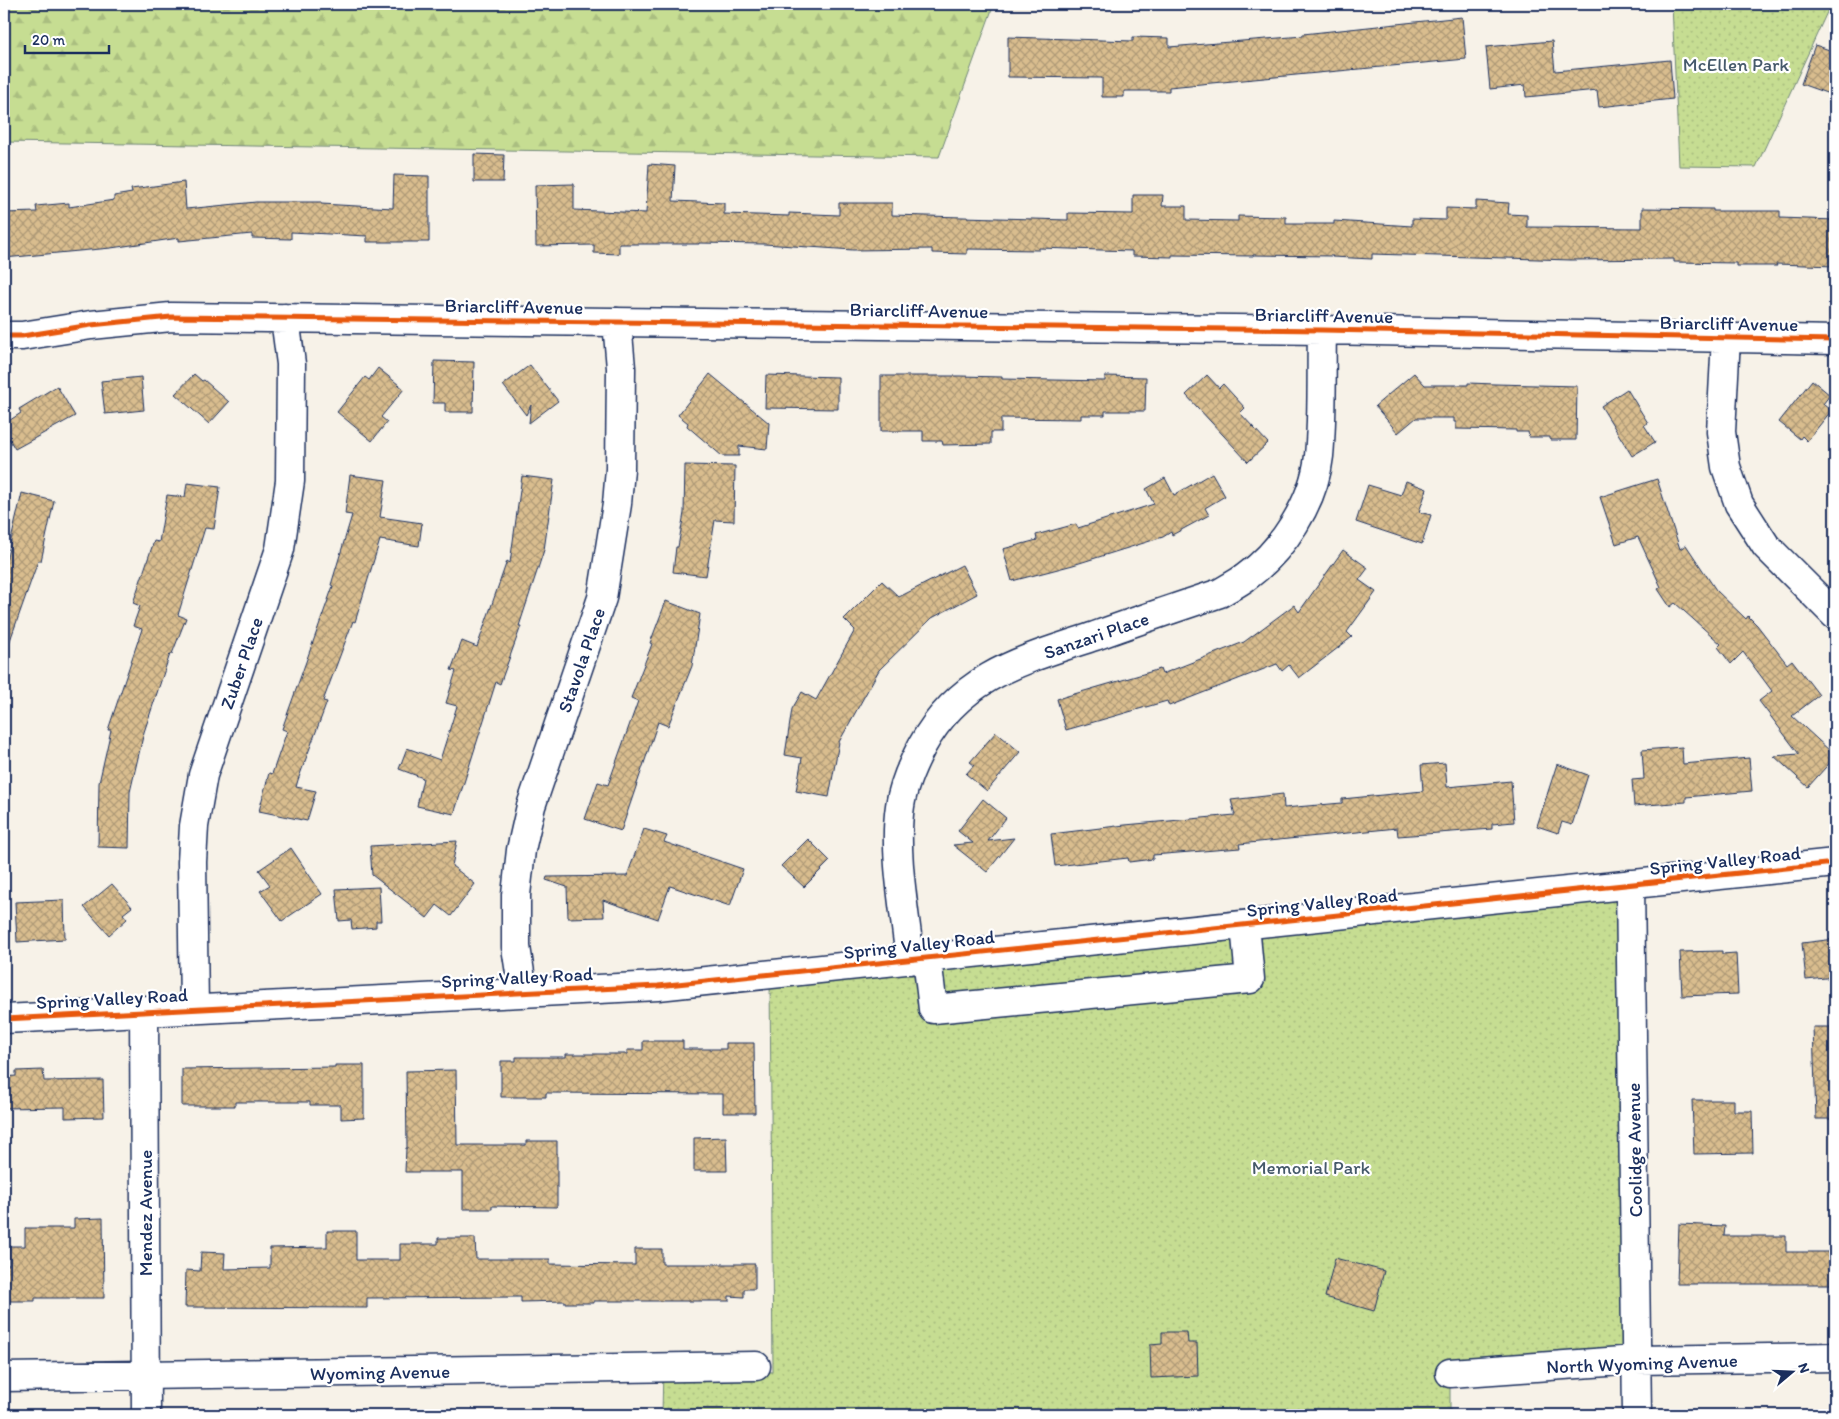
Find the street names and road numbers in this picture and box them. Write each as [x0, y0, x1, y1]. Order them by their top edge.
street label: Briarcliff Avenue [444, 294, 584, 319]
street label: Briarcliff Avenue [849, 298, 989, 323]
street label: Briarcliff Avenue [1254, 303, 1394, 328]
street label: Briarcliff Avenue [1659, 311, 1799, 336]
street label: Stavola Place [553, 605, 610, 716]
street label: Sanzari Place [1041, 607, 1152, 664]
street label: Zuber Place [215, 614, 268, 712]
street label: Spring Valley Road [1648, 841, 1802, 880]
street label: Spring Valley Road [1245, 883, 1399, 922]
street label: Spring Valley Road [842, 925, 996, 964]
street label: Spring Valley Road [441, 962, 593, 993]
street label: Spring Valley Road [36, 983, 188, 1014]
street label: Coolidge Avenue [1622, 1083, 1647, 1217]
street label: Mendez Avenue [134, 1150, 157, 1276]
street label: North Wyoming Avenue [1546, 1349, 1738, 1378]
street label: Wyoming Avenue [310, 1360, 450, 1385]

